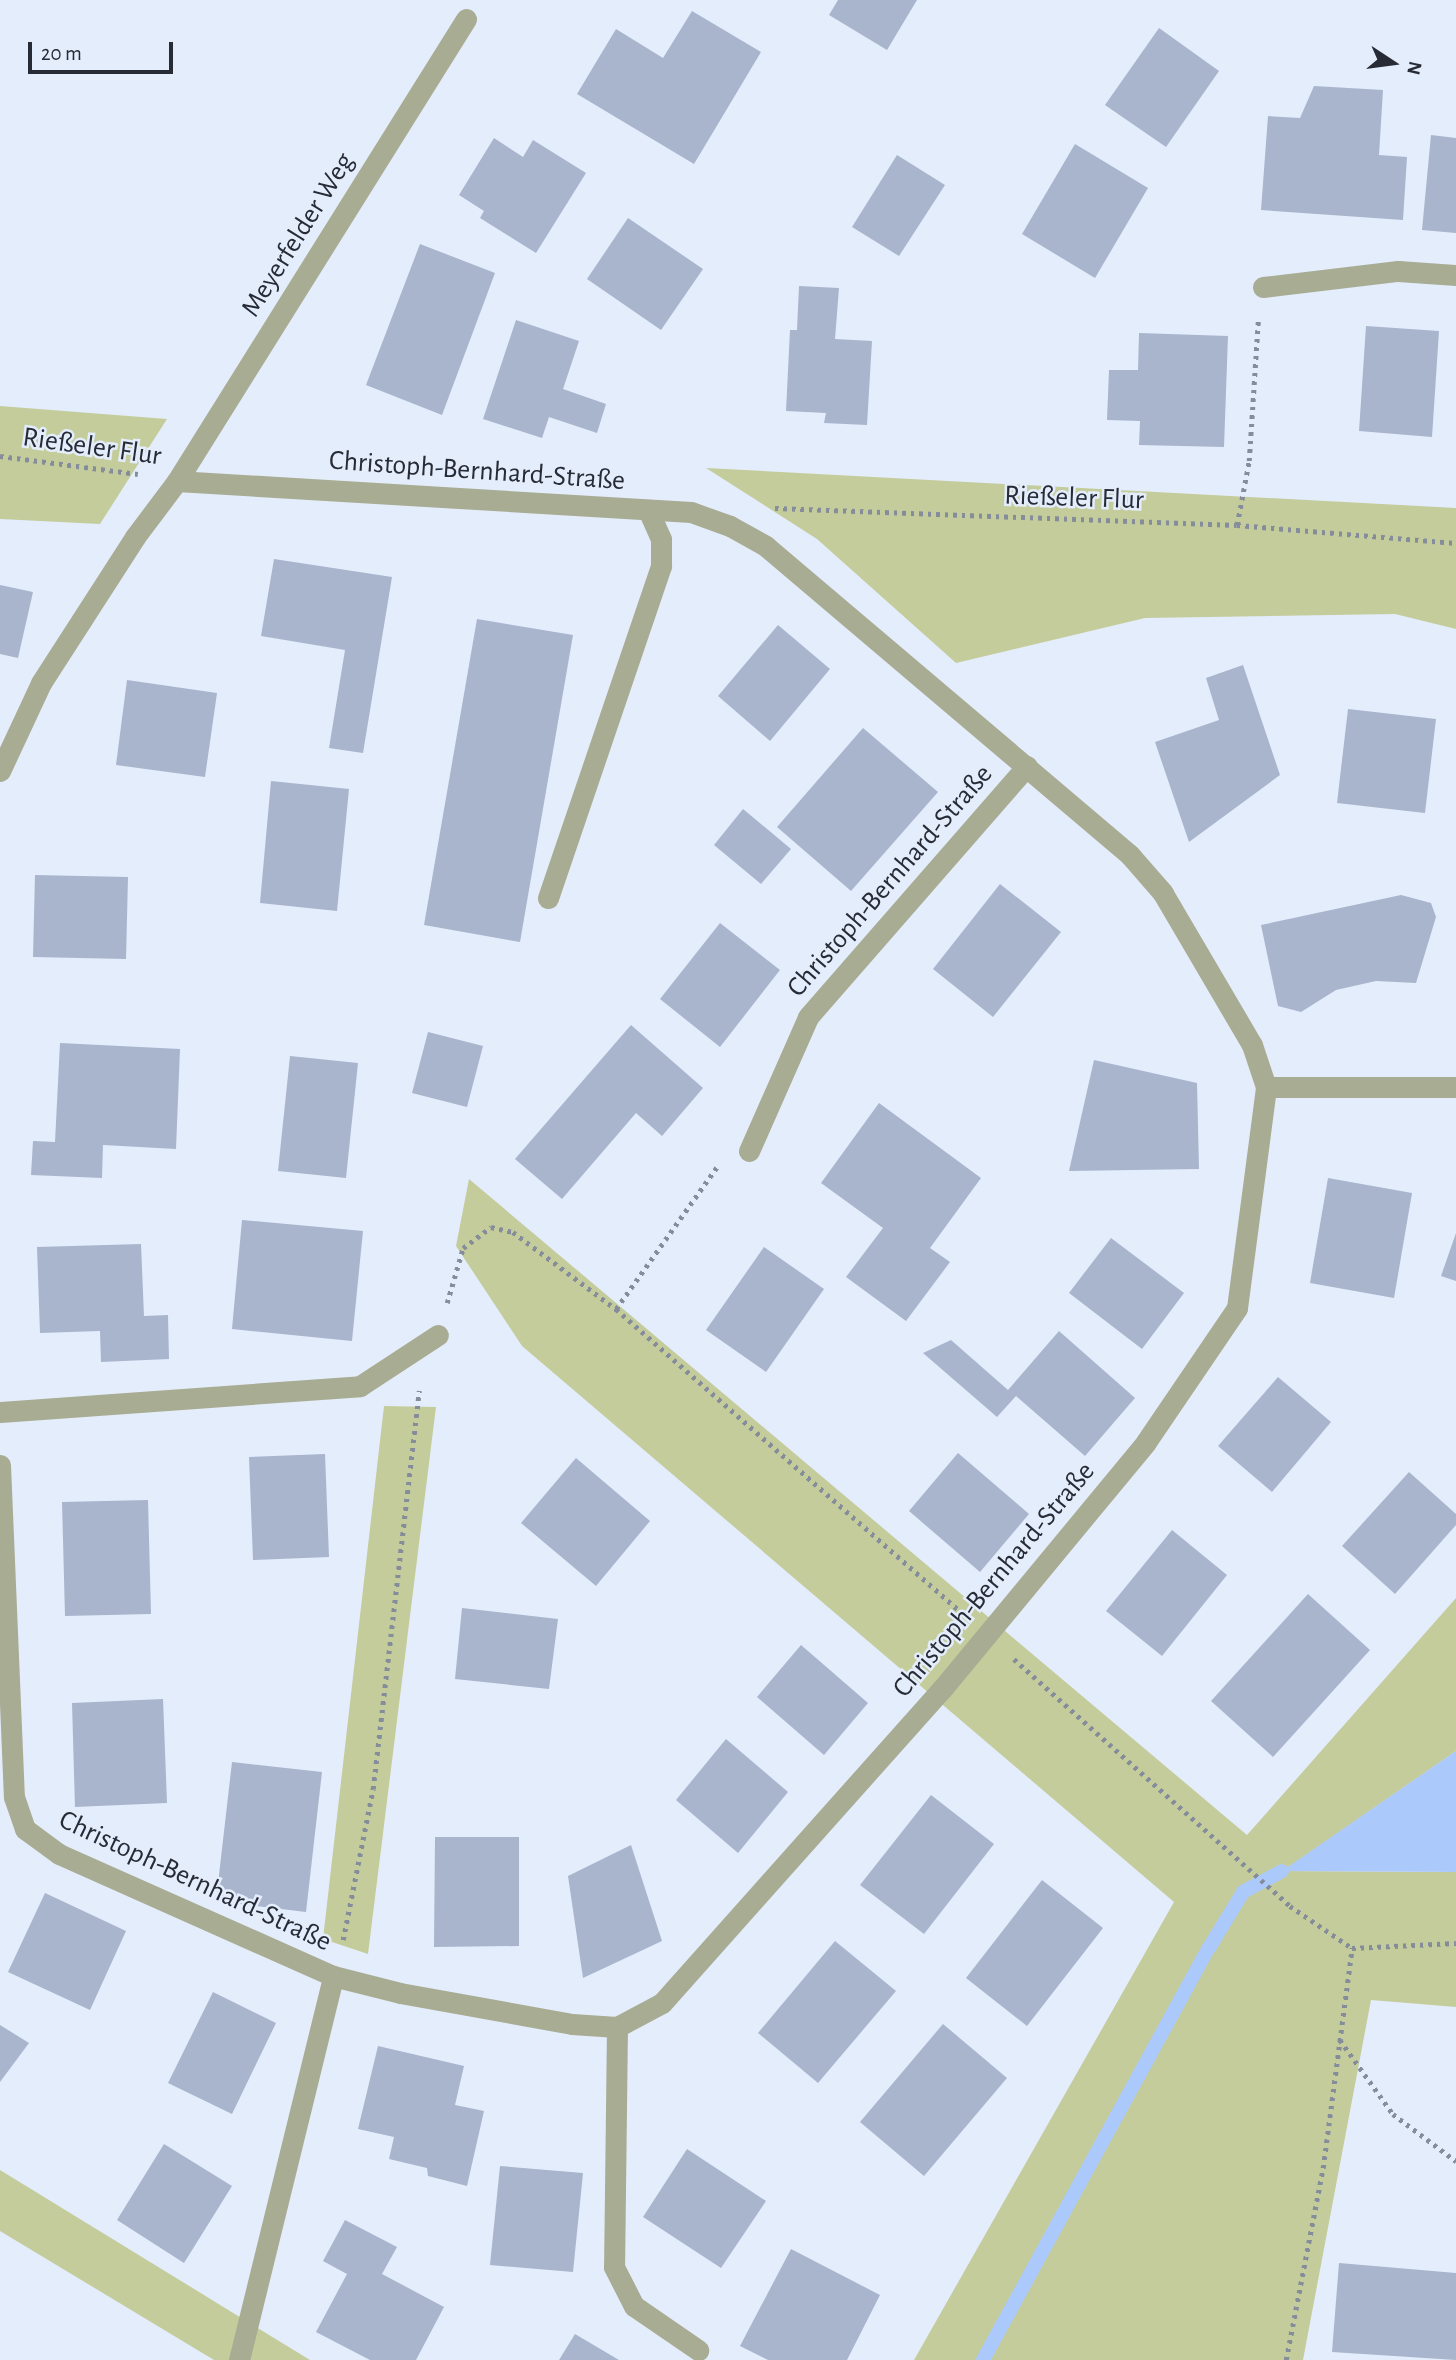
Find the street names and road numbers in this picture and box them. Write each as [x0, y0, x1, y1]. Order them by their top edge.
street label: Meyerfelder Weg [234, 147, 362, 323]
street label: Rießeler Flur [21, 421, 163, 473]
street label: Christoph-Bernhard-Straße [328, 444, 626, 498]
street label: Rießeler Flur [1004, 479, 1144, 517]
street label: Christoph-Bernhard-Straße [780, 758, 1000, 1004]
street label: Christoph-Bernhard-Straße [886, 1456, 1102, 1704]
street label: Christoph-Bernhard-Straße [53, 1803, 337, 1959]

